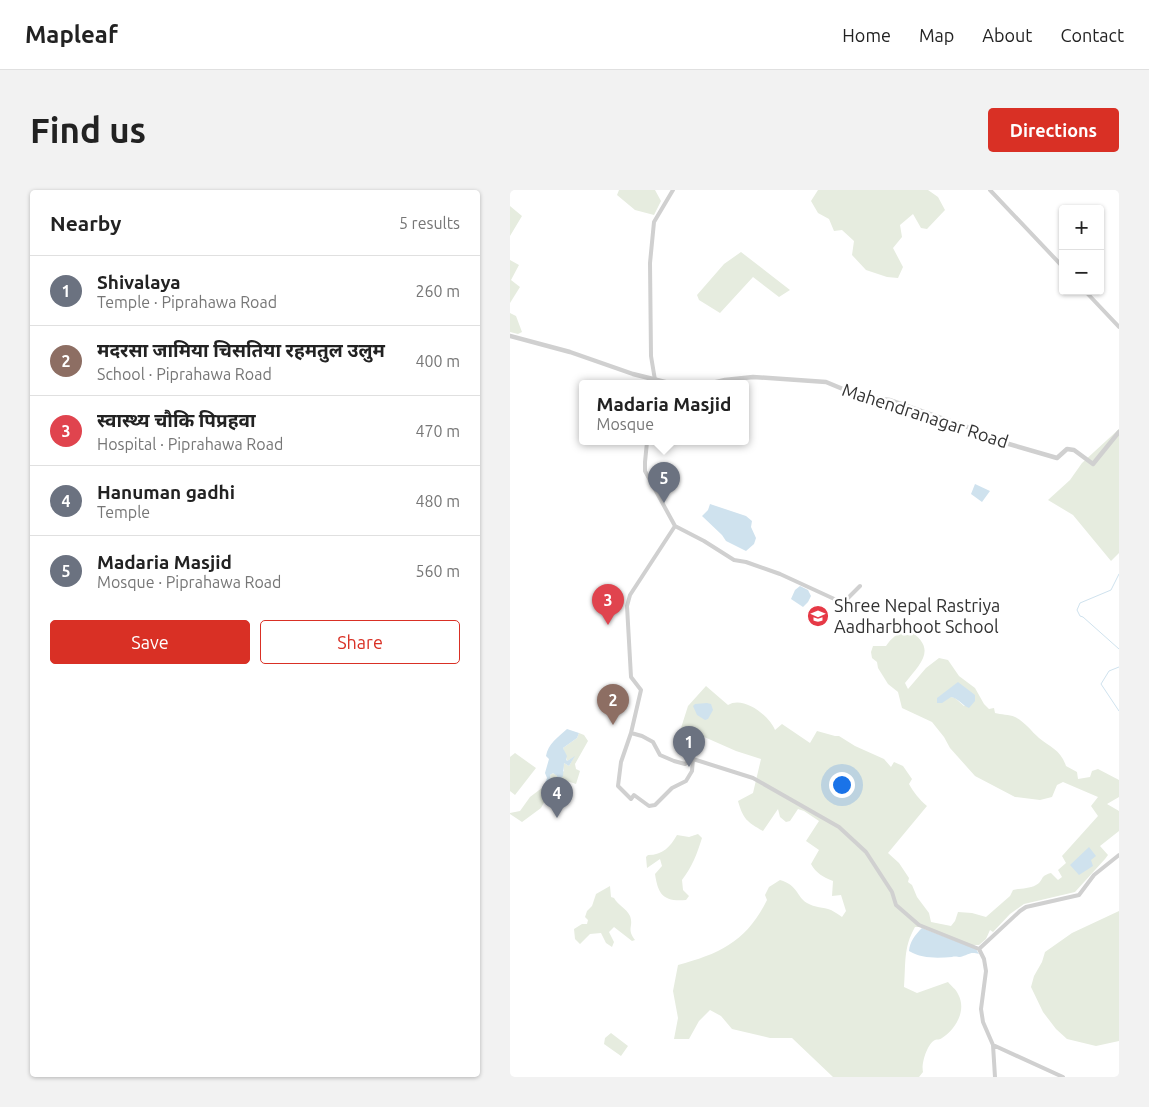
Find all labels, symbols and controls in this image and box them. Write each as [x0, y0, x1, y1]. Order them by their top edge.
text: Mapleaf [25, 21, 118, 48]
text: Home [842, 25, 891, 45]
text: Map [919, 25, 954, 45]
text: About [982, 25, 1032, 45]
text: Contact [1060, 25, 1124, 45]
button: Directions [988, 108, 1119, 152]
text: Find us [30, 110, 146, 150]
map controls [1059, 205, 1104, 295]
button: + [1059, 205, 1104, 250]
text: Nearby [50, 211, 121, 235]
text: 5 results [399, 214, 460, 232]
button: − [1059, 250, 1104, 295]
text: Shivalaya [97, 271, 181, 293]
text: 1 [61, 282, 71, 300]
text: 260 m [415, 282, 460, 300]
text: Temple · Piprahawa Road [97, 293, 277, 311]
text: मदरसा जामिया चिसतिया रहमतुल उलुम [97, 339, 385, 361]
text: 2 [61, 352, 71, 370]
text: 400 m [415, 352, 460, 370]
text: School · Piprahawa Road [97, 365, 272, 383]
street label: Mahendranagar Road [840, 379, 1011, 451]
popup [579, 380, 749, 445]
text: Madaria Masjid [597, 393, 731, 415]
text: स्वास्थ्य चाैकि पिप्रहवा [97, 409, 256, 431]
text: Mosque [597, 415, 654, 433]
text: 3 [61, 422, 71, 440]
text: 470 m [415, 422, 460, 440]
text: Hospital · Piprahawa Road [97, 435, 283, 453]
pin: 5 [648, 462, 680, 503]
text: Hanuman gadhi [97, 481, 235, 503]
text: 4 [61, 492, 71, 510]
text: 480 m [415, 492, 460, 510]
text: Temple [97, 503, 150, 521]
text: Madaria Masjid [97, 551, 232, 573]
text: 5 [61, 562, 71, 580]
text: 560 m [415, 562, 460, 580]
text: Mosque · Piprahawa Road [97, 573, 281, 591]
pin: 3 [592, 584, 624, 625]
place label: Shree Nepal Rastriya Aadharbhoot School [834, 595, 1000, 636]
school or university icon: Shree Nepal Rastriya Aadharbhoot School [806, 604, 830, 628]
button: Save [50, 620, 250, 664]
button: Share [260, 620, 460, 664]
pin: 2 [597, 684, 629, 725]
pin: 1 [673, 726, 705, 767]
your location [829, 772, 855, 798]
pin: 4 [541, 777, 573, 818]

